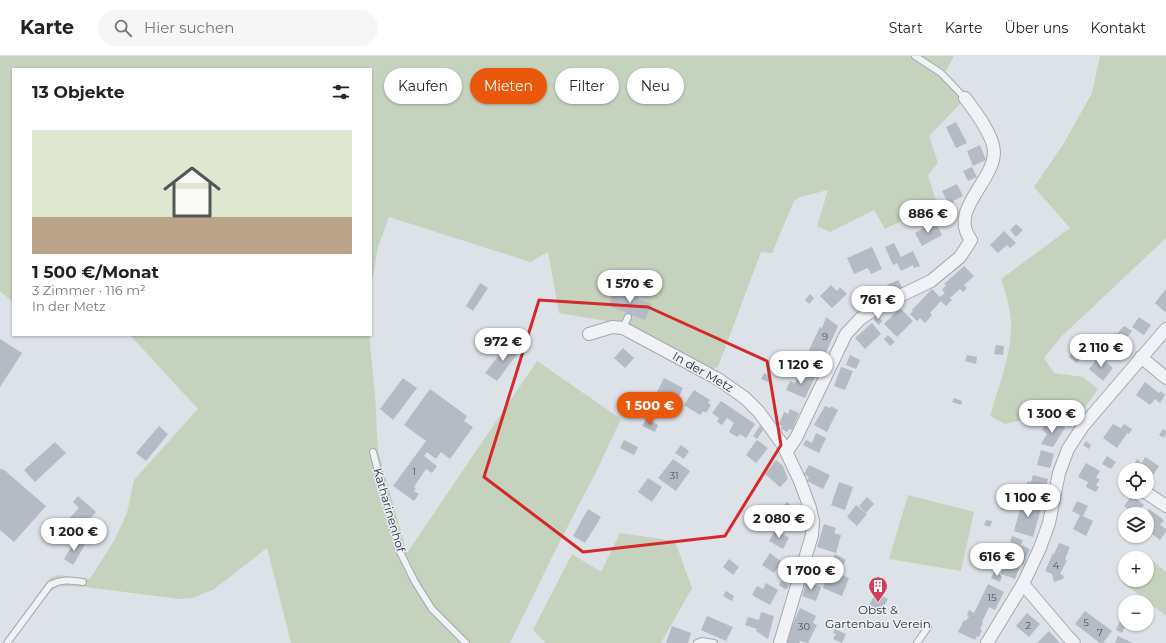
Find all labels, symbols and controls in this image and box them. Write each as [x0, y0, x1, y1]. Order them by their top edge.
search box [98, 10, 378, 46]
text: Karte [20, 16, 74, 39]
icon: search [112, 17, 134, 39]
text: Hier suchen [144, 18, 234, 37]
text: Start [889, 19, 923, 37]
text: Karte [945, 19, 982, 37]
text: Über uns [1004, 19, 1068, 37]
text: Kontakt [1090, 19, 1146, 37]
chip: Kaufen [384, 68, 462, 104]
chip: Mieten [470, 68, 547, 104]
chip: Filter [555, 68, 619, 104]
chip: Neu [627, 68, 684, 104]
icon: filters [330, 81, 352, 103]
text: 13 Objekte [32, 82, 124, 102]
icon: home [156, 156, 228, 228]
pin: 886 € [900, 200, 956, 234]
text: 886 € [908, 205, 948, 221]
text: 1 500 €/Monat [32, 262, 159, 282]
pin: 1 570 € [593, 270, 667, 304]
text: 1 570 € [606, 275, 654, 291]
text: 3 Zimmer · 116 m² [32, 282, 146, 298]
pin: 761 € [850, 286, 906, 320]
text: 761 € [860, 291, 896, 307]
text: In der Metz [32, 298, 106, 314]
pin: 972 € [475, 328, 531, 362]
house number: 9 [822, 330, 828, 343]
text: 972 € [484, 333, 522, 349]
pin: 2 110 € [1064, 334, 1138, 368]
text: 2 110 € [1079, 339, 1123, 355]
street label: In der Metz [670, 348, 736, 395]
pin: 1 120 € [764, 351, 838, 385]
text: 1 120 € [779, 356, 823, 372]
pin: 1 500 € [613, 392, 687, 426]
text: 1 500 € [626, 397, 674, 413]
pin: 1 300 € [1015, 400, 1089, 434]
text: 1 300 € [1028, 405, 1076, 421]
map controls [1118, 463, 1154, 631]
button: locate [1118, 463, 1154, 499]
house number: 1 [412, 465, 416, 478]
street label: Katharinenhof [370, 466, 409, 554]
house number: 31 [669, 469, 679, 482]
pin: 1 100 € [991, 484, 1065, 518]
text: 1 100 € [1005, 489, 1051, 505]
pin: 2 080 € [742, 505, 816, 539]
button: layers [1118, 507, 1154, 543]
text: 2 080 € [753, 510, 805, 526]
pin: 1 200 € [37, 518, 111, 552]
text: 1 200 € [50, 523, 98, 539]
pin: 616 € [969, 543, 1025, 577]
text: 616 € [979, 548, 1015, 564]
button: + [1118, 551, 1154, 587]
pin: 1 700 € [774, 557, 848, 591]
house number: 4 [1053, 559, 1060, 572]
text: 1 700 € [787, 562, 835, 578]
building icon: Obst & Gartenbau Verein [867, 575, 889, 603]
house number: 15 [987, 591, 997, 604]
button: − [1118, 595, 1154, 631]
place label: Obst & Gartenbau Verein [825, 602, 931, 631]
house number: 5 [1083, 616, 1089, 629]
house number: 2 [1025, 619, 1031, 632]
house number: 30 [798, 620, 811, 633]
house number: 7 [1097, 626, 1103, 639]

